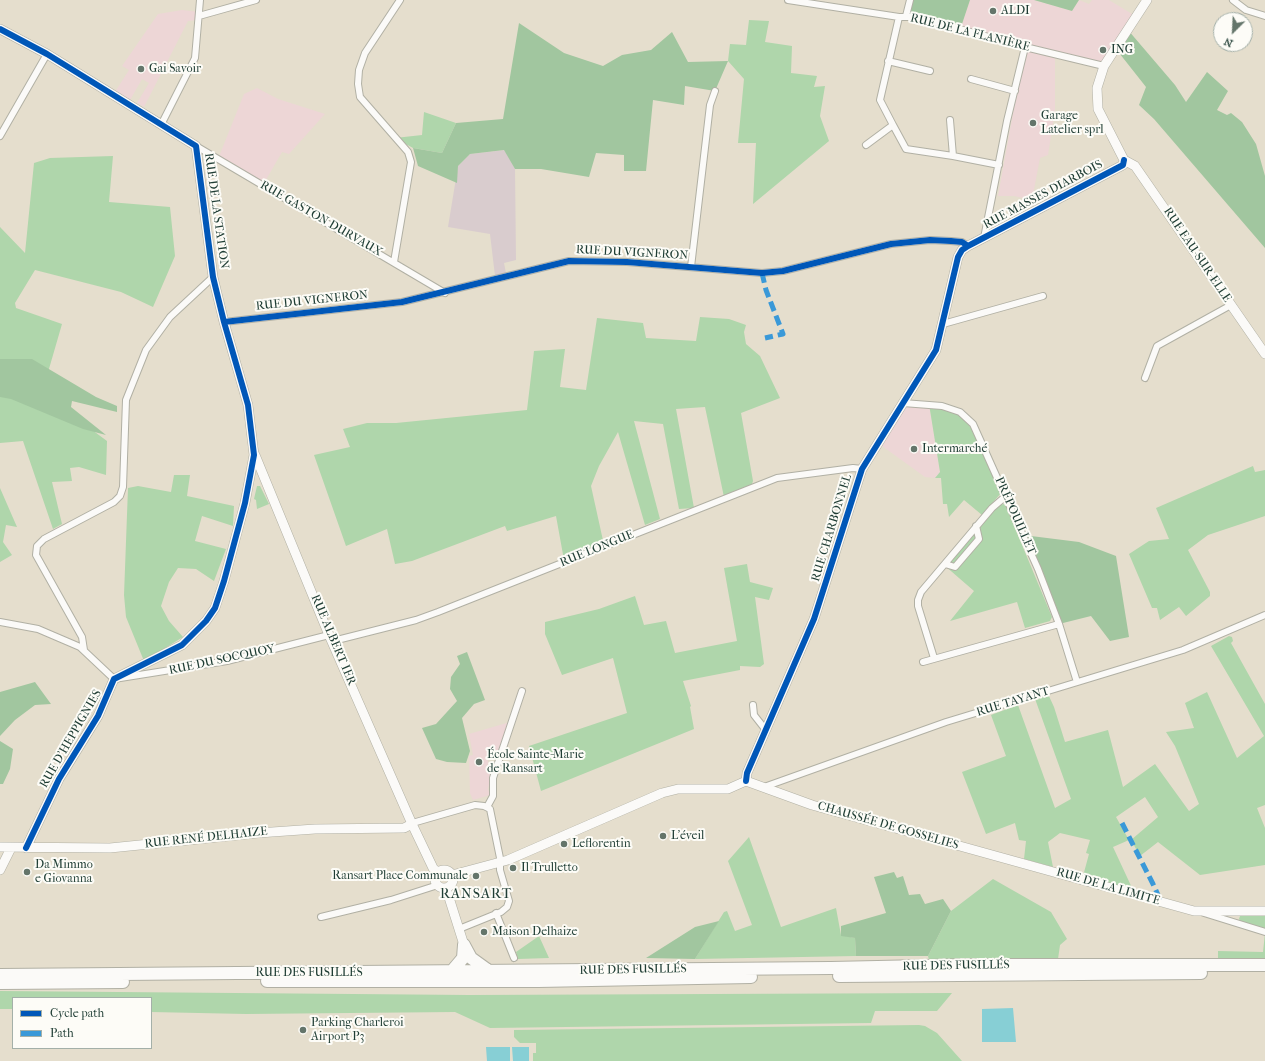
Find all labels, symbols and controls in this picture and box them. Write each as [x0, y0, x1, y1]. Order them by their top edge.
place label: ALDI [1001, 4, 1030, 18]
marker: ALDI [988, 6, 998, 16]
street label: RUE DE LA FLANIÈRE [909, 11, 1031, 55]
north arrow [1213, 12, 1253, 52]
text: N [1222, 35, 1235, 50]
place label: ING [1111, 43, 1133, 57]
marker: ING [1098, 45, 1108, 55]
place label: Gai Savoir [149, 62, 201, 76]
marker: Gai Savoir [136, 64, 146, 74]
place label: Garage Latelier sprl [1041, 109, 1104, 137]
marker: Garage Latelier sprl [1028, 118, 1038, 128]
street label: RUE DE LA STATION [201, 152, 231, 270]
street label: RUE MASSES DIARBOIS [981, 157, 1105, 233]
street label: RUE GASTON DURVAUX [257, 178, 385, 260]
street label: RUE EAU-SUR-ELLE [1160, 205, 1234, 305]
street label: RUE DU VIGNERON [575, 243, 689, 263]
street label: RUE DU VIGNERON [255, 288, 369, 314]
place label: Intermarché [922, 442, 987, 456]
marker: Intermarché [909, 444, 919, 454]
street label: RUE CHARBONNEL [809, 473, 855, 583]
street label: PRÉPOUILLET [991, 475, 1039, 557]
street label: RUE LONGUE [558, 528, 636, 570]
street label: RUE ALBERT IER [307, 592, 359, 688]
street label: RUE DU SOCQUOY [168, 642, 276, 678]
street label: RUE TAYANT [975, 684, 1051, 720]
street label: RUE D'HEPPIGNIES [37, 687, 105, 791]
place label: École Sainte-Marie de Ransart [487, 748, 584, 776]
marker: École Sainte-Marie de Ransart [474, 757, 484, 767]
street label: CHAUSSÉE DE GOSSELIES [816, 799, 960, 853]
street label: RUE RENÉ DELHAIZE [144, 824, 268, 852]
place label: L'éveil [671, 829, 704, 843]
marker: L'éveil [658, 831, 668, 841]
place label: Leflorentin [572, 837, 631, 851]
marker: Leflorentin [559, 839, 569, 849]
place label: Da Mimmo e Giovanna [35, 858, 93, 886]
place label: Il Trulletto [521, 861, 578, 875]
marker: Il Trulletto [508, 863, 518, 873]
street label: RUE DE LA LIMITE [1055, 865, 1161, 909]
marker: Da Mimmo e Giovanna [22, 867, 32, 877]
place label: Ransart Place Communale [332, 869, 468, 883]
marker: Ransart Place Communale [471, 871, 481, 881]
district label: RANSART [440, 887, 512, 903]
place label: Maison Delhaize [492, 925, 577, 939]
marker: Maison Delhaize [479, 927, 489, 937]
street label: RUE DES FUSILLÉS [902, 958, 1010, 974]
street label: RUE DES FUSILLÉS [579, 962, 687, 978]
street label: RUE DES FUSILLÉS [255, 966, 363, 980]
legend [12, 997, 152, 1049]
text: Cycle path [50, 1006, 104, 1020]
place label: Parking Charleroi Airport P3 [311, 1016, 403, 1044]
marker: Parking Charleroi Airport P3 [298, 1025, 308, 1035]
text: Path [50, 1026, 74, 1040]

